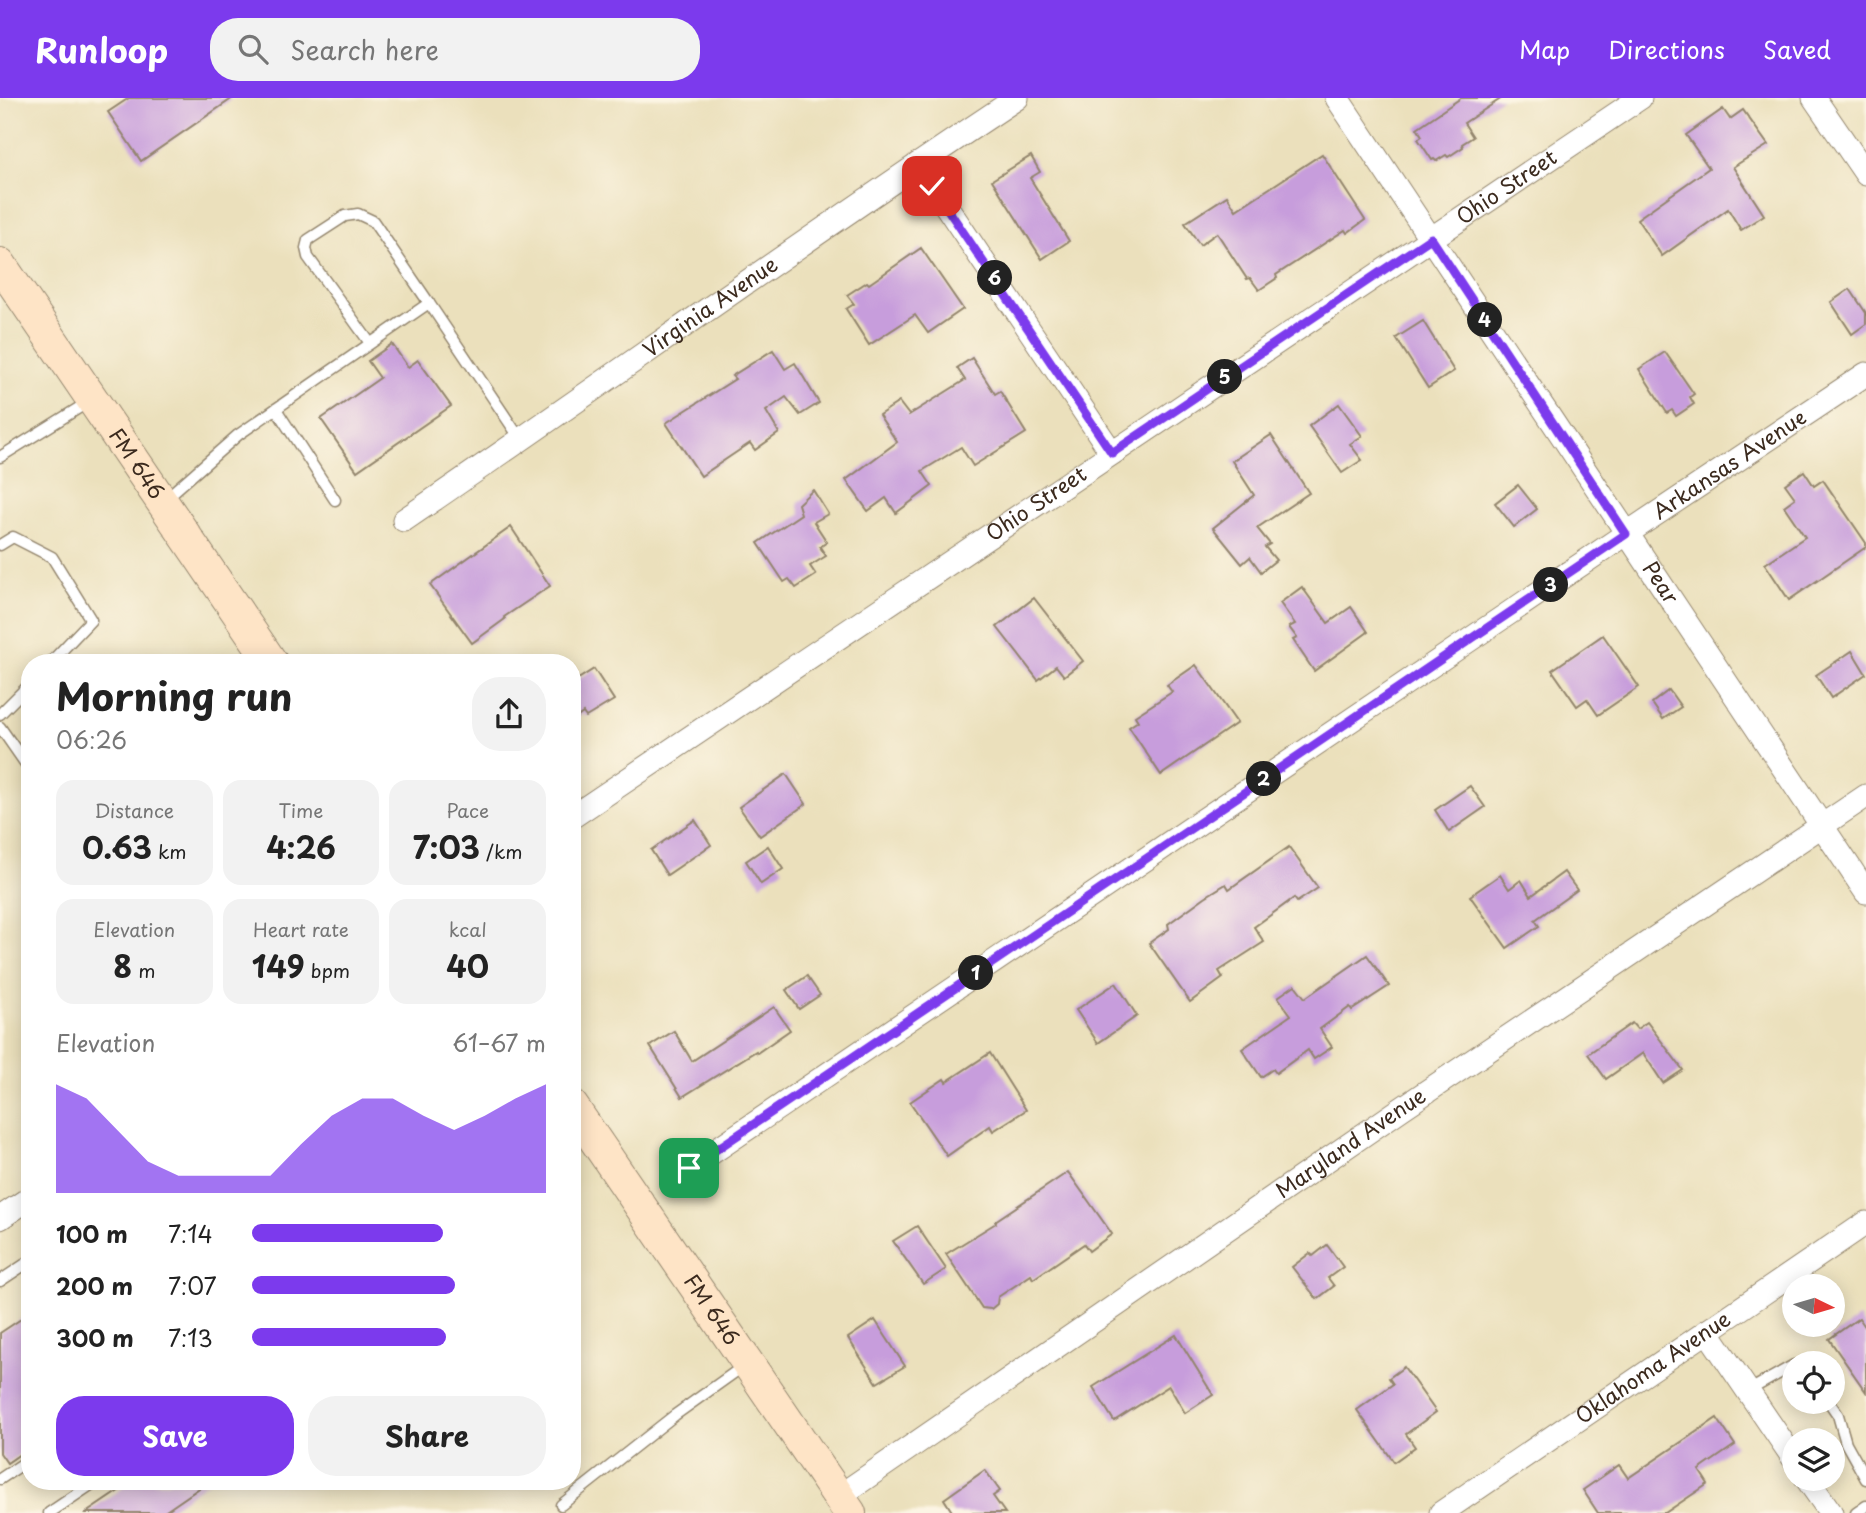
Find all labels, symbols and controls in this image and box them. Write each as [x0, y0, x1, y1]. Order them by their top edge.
search box [210, 18, 700, 81]
text: Runloop [35, 24, 168, 74]
icon: search [234, 30, 272, 68]
text: Search here [290, 30, 439, 69]
text: Map [1519, 31, 1570, 67]
text: Directions [1608, 31, 1725, 67]
text: Saved [1763, 31, 1831, 67]
street label: Ohio Street [1449, 140, 1563, 231]
pin [902, 156, 962, 216]
icon: check [913, 167, 951, 205]
street label: Virginia Avenue [635, 248, 783, 364]
pin: 6 [978, 260, 1012, 296]
text: 6 [988, 263, 1001, 291]
pin: 4 [1468, 302, 1502, 338]
text: 4 [1478, 305, 1491, 333]
pin: 5 [1208, 360, 1242, 394]
text: 5 [1218, 362, 1231, 390]
street label: Arkansas Avenue [1645, 400, 1812, 526]
street label: FM 646 [102, 421, 174, 505]
street label: Ohio Street [979, 457, 1092, 548]
street label: Pear [1636, 554, 1688, 610]
pin: 3 [1534, 568, 1568, 602]
text: 3 [1544, 570, 1557, 598]
text: Morning run [56, 667, 292, 724]
button: share [472, 677, 546, 751]
text: 06:26 [56, 722, 127, 757]
pin: 2 [1246, 762, 1282, 796]
text: 2 [1257, 764, 1270, 792]
text: Distance [94, 796, 174, 824]
text: Time [279, 796, 323, 824]
text: Pace [446, 796, 489, 824]
text: 0.63 [82, 824, 152, 869]
text: 4:26 [266, 824, 336, 869]
text: 7:03 [413, 824, 480, 869]
text: km [152, 837, 187, 865]
text: /km [480, 837, 522, 865]
text: Elevation [93, 915, 175, 943]
text: Heart rate [253, 915, 349, 943]
text: kcal [449, 915, 487, 943]
text: 8 [113, 943, 132, 988]
text: 149 [252, 943, 305, 988]
text: 40 [446, 943, 489, 988]
text: m [132, 956, 155, 984]
text: bpm [305, 956, 350, 984]
pin: 1 [958, 956, 993, 990]
text: 1 [971, 958, 980, 986]
text: Elevation [56, 1025, 155, 1060]
text: 61–67 m [452, 1025, 546, 1060]
street label: Maryland Avenue [1268, 1079, 1431, 1205]
pin [659, 1138, 719, 1198]
icon: arrive [670, 1149, 708, 1187]
text: 100 m [56, 1216, 128, 1251]
text: 7:14 [168, 1216, 213, 1251]
street label: FM 646 [677, 1267, 749, 1351]
text: 200 m [56, 1268, 133, 1303]
text: 7:07 [168, 1268, 217, 1303]
north arrow [1782, 1274, 1844, 1337]
map controls [1782, 1274, 1845, 1491]
street label: Oklahoma Avenue [1568, 1302, 1736, 1431]
text: 300 m [56, 1320, 134, 1355]
text: 7:13 [168, 1320, 213, 1355]
button: locate [1782, 1351, 1845, 1414]
button: Save [56, 1396, 294, 1476]
button: Share [308, 1396, 546, 1476]
button: layers [1782, 1428, 1845, 1491]

